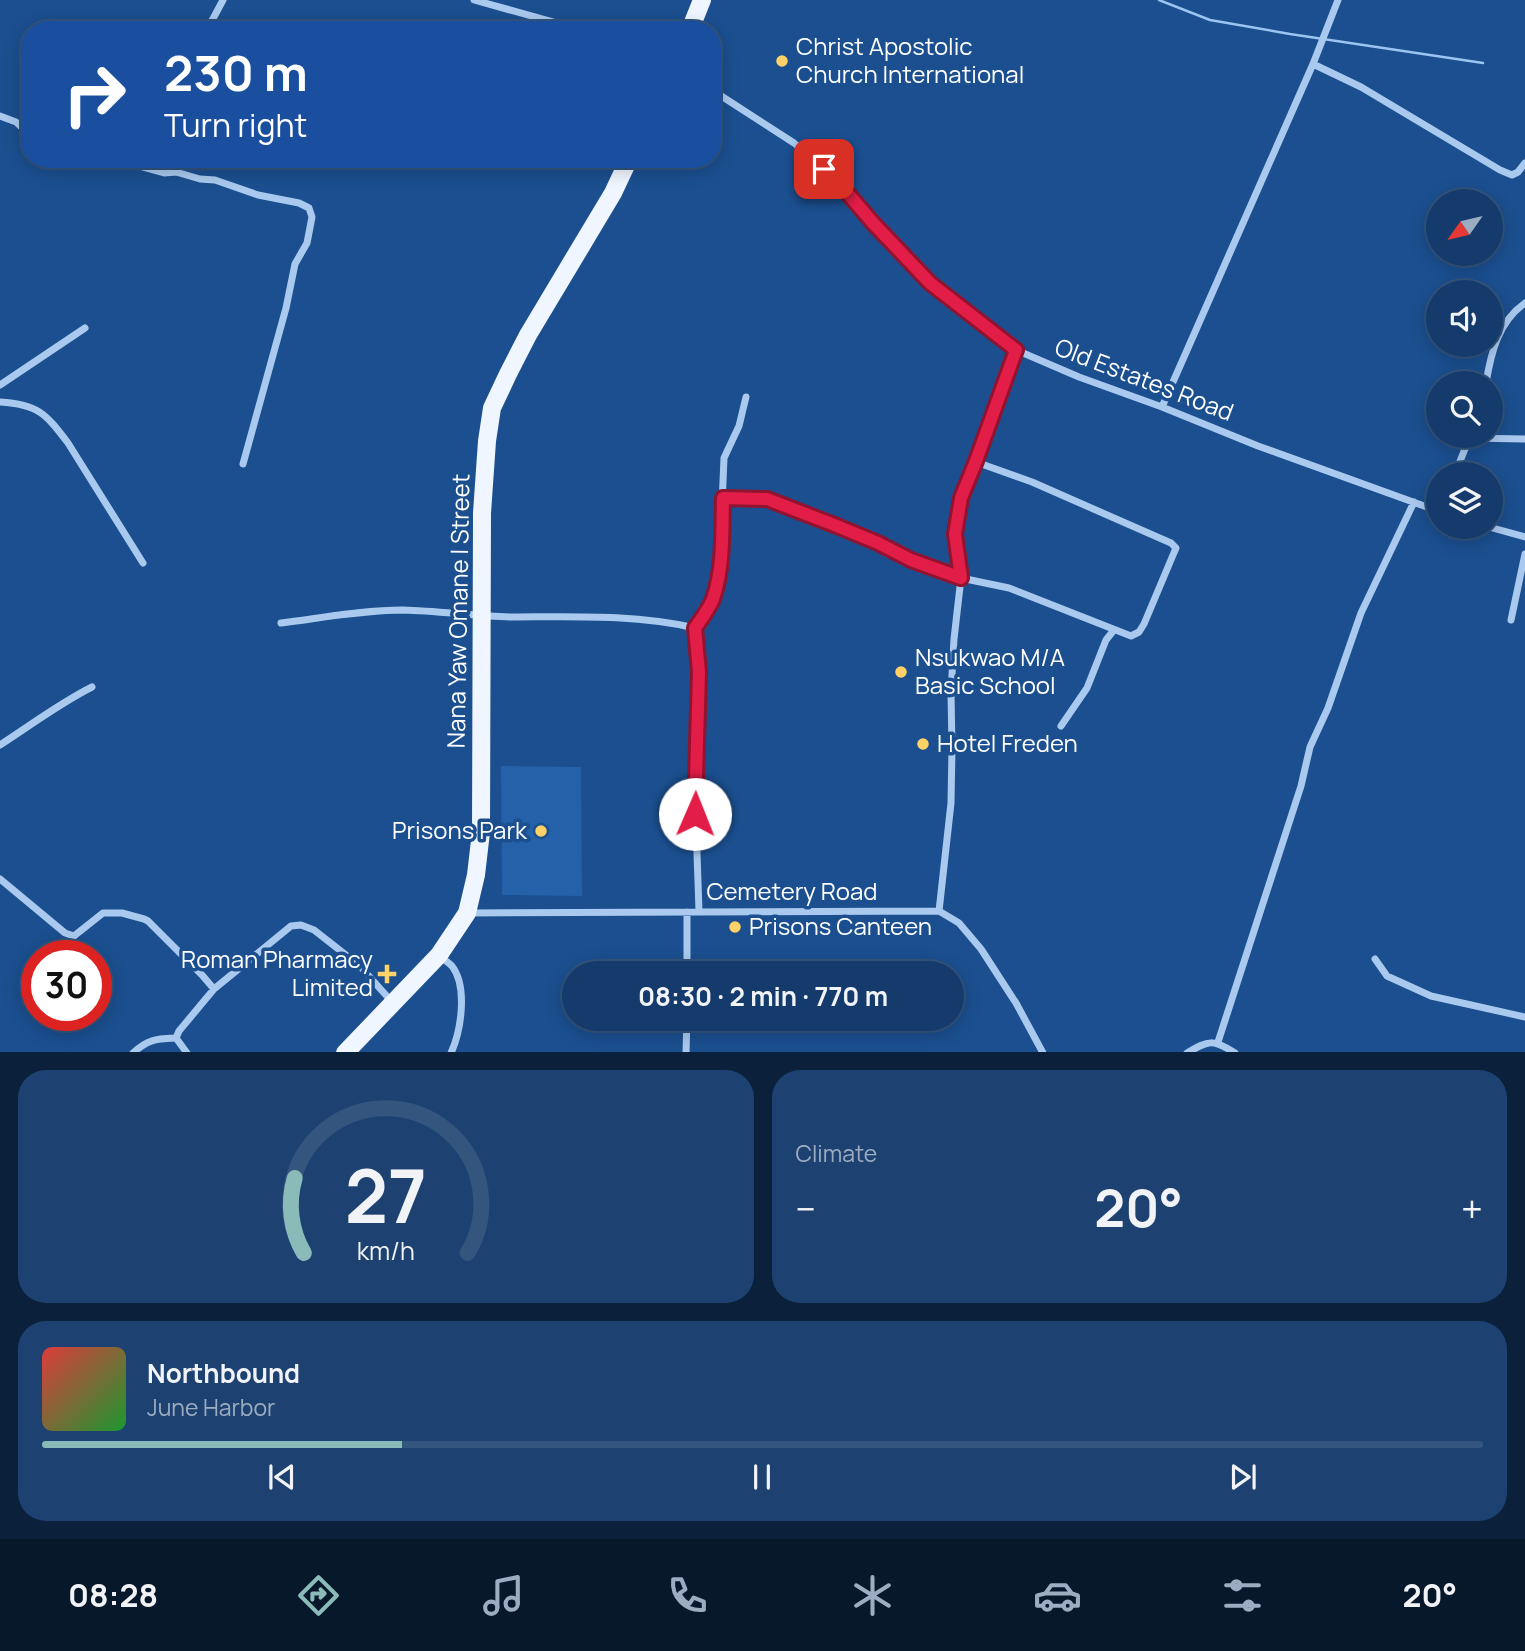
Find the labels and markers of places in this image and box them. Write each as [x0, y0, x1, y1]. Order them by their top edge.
place label: Christ Apostolic Church International [796, 29, 1024, 90]
marker: Christ Apostolic Church International [774, 53, 790, 69]
pin [794, 139, 854, 199]
place label: Nsukwao M/A Basic School [915, 640, 1065, 701]
marker: Nsukwao M/A Basic School [893, 664, 909, 680]
place label: Hotel Freden [937, 726, 1078, 759]
marker: Hotel Freden [915, 736, 931, 752]
place label: Prisons Park [392, 813, 528, 846]
marker: Prisons Park [533, 823, 549, 839]
place label: Prisons Canteen [749, 909, 932, 942]
marker: Prisons Canteen [727, 919, 743, 935]
place label: Roman Pharmacy Limited [181, 942, 373, 1003]
marker: Roman Pharmacy Limited [379, 966, 395, 982]

